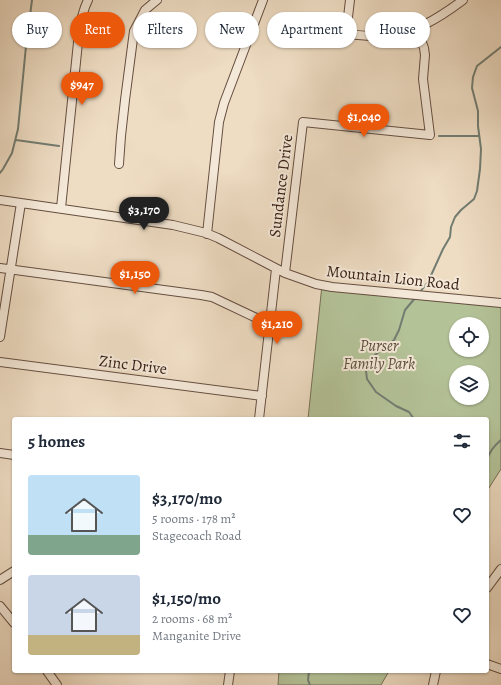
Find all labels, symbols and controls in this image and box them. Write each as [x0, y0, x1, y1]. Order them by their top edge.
chip: Buy [12, 12, 62, 48]
chip: Rent [70, 12, 125, 48]
chip: Filters [133, 12, 197, 48]
chip: New [205, 12, 259, 48]
chip: Apartment [267, 12, 357, 48]
chip: House [365, 12, 430, 48]
pin: $947 [58, 72, 106, 106]
text: $947 [70, 76, 94, 93]
pin: $1,040 [331, 104, 397, 138]
text: $1,040 [347, 108, 381, 125]
street label: Sundance Drive [264, 133, 298, 239]
pin: $3,170 [111, 197, 177, 231]
text: $3,170 [128, 201, 160, 218]
street label: Mountain Lion Road [325, 260, 461, 296]
pin: $1,150 [102, 261, 168, 295]
text: $1,150 [120, 265, 150, 282]
pin: $1,210 [244, 311, 310, 345]
text: $1,210 [261, 315, 293, 332]
map controls [449, 317, 489, 405]
button: locate [449, 317, 489, 357]
park label: Purser Family Park [343, 335, 415, 375]
street label: Zinc Drive [98, 350, 168, 380]
button: layers [449, 365, 489, 405]
text: 5 homes [28, 430, 85, 453]
icon: filters [451, 430, 473, 452]
text: $3,170/mo [152, 487, 222, 510]
icon: home [60, 491, 108, 539]
icon: heart [451, 504, 473, 526]
text: 5 rooms · 178 m² [152, 510, 236, 527]
text: Stagecoach Road [152, 527, 242, 544]
text: $1,150/mo [152, 587, 221, 610]
icon: home [60, 591, 108, 639]
icon: heart [451, 604, 473, 626]
text: 2 rooms · 68 m² [152, 610, 232, 627]
text: Manganite Drive [152, 627, 241, 644]

